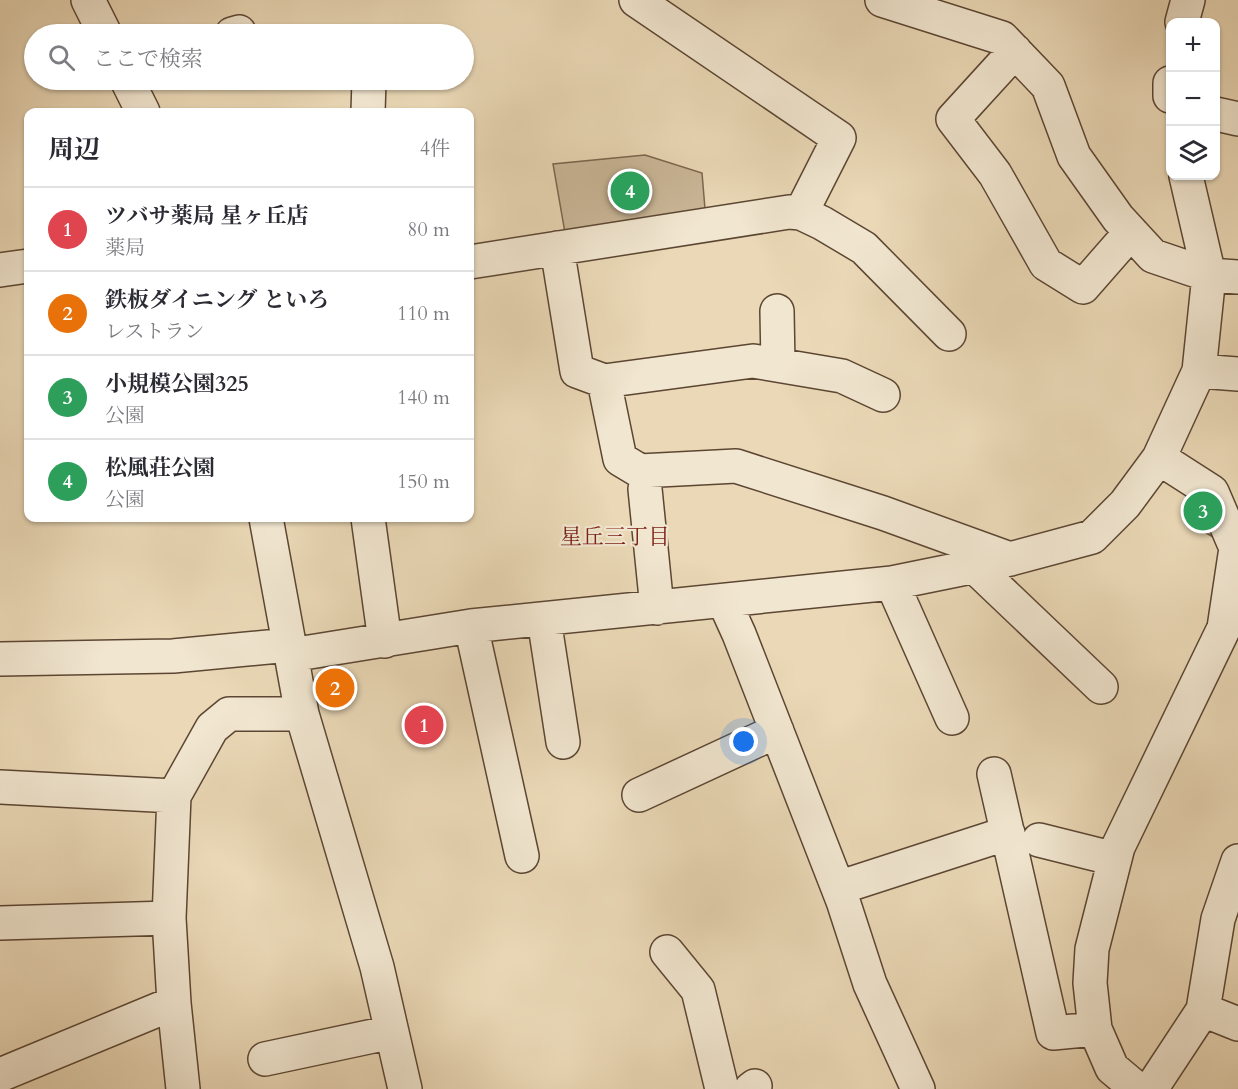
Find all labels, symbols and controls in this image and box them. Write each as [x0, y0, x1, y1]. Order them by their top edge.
map controls [1166, 18, 1220, 180]
button: + [1166, 18, 1220, 72]
search box [24, 24, 474, 90]
icon: search [45, 41, 78, 74]
text: ここで検索 [93, 44, 203, 74]
button: − [1166, 72, 1220, 126]
button: layers [1166, 126, 1220, 180]
text: 周辺 [48, 132, 100, 167]
text: 4件 [420, 135, 450, 162]
pin: 4 [610, 168, 650, 213]
text: ツバサ薬局 星ヶ丘店 [105, 201, 308, 231]
text: 1 [62, 216, 73, 243]
text: 80 m [407, 216, 450, 243]
text: 薬局 [105, 234, 145, 261]
text: 鉄板ダイニング といろ [105, 285, 329, 315]
text: 2 [62, 300, 73, 327]
text: 110 m [397, 300, 450, 327]
text: レストラン [105, 318, 204, 345]
text: 小規模公園325 [105, 369, 249, 399]
text: 3 [62, 384, 73, 411]
text: 140 m [397, 384, 450, 411]
text: 公園 [105, 402, 145, 429]
text: 松風荘公園 [105, 453, 215, 483]
text: 4 [62, 468, 73, 495]
text: 150 m [397, 468, 450, 495]
text: 公園 [105, 486, 145, 513]
pin: 3 [1184, 488, 1222, 534]
district label: 星丘三丁目 [560, 522, 670, 552]
pin: 2 [316, 666, 354, 710]
pin: 1 [404, 702, 444, 748]
your location [729, 727, 758, 756]

